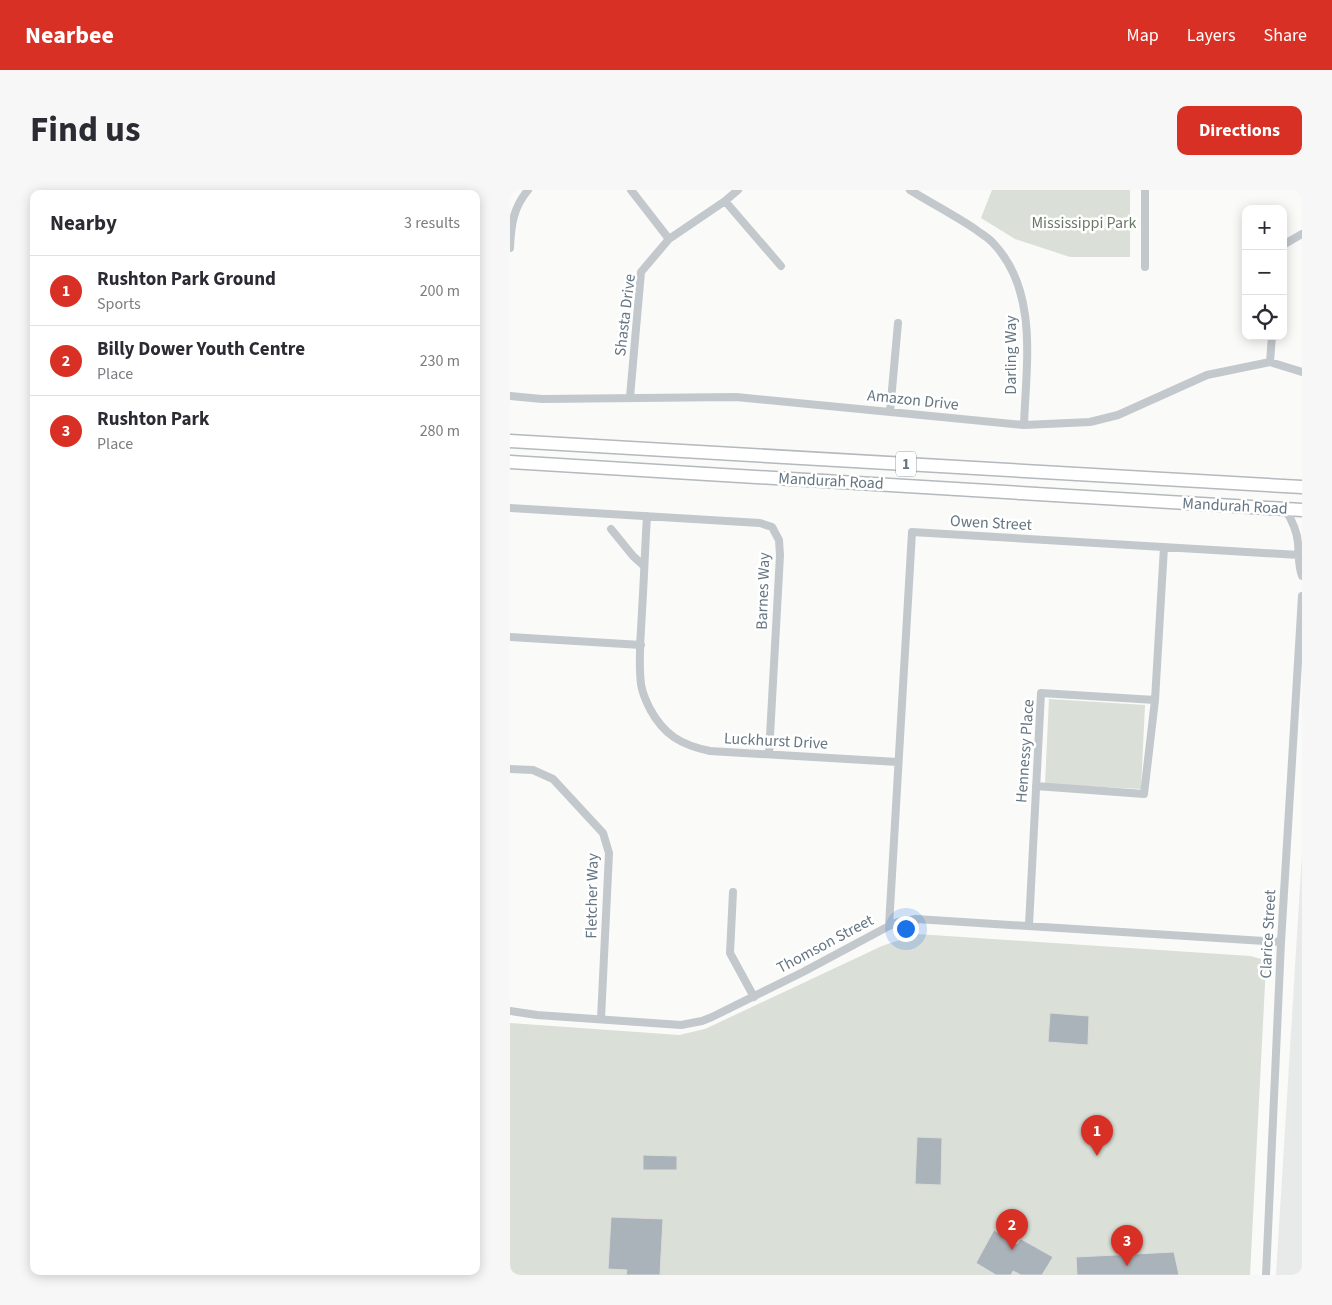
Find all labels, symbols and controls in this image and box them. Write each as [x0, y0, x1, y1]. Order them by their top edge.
text: Nearbee [25, 18, 114, 53]
text: Map [1127, 23, 1159, 48]
text: Layers [1187, 23, 1236, 48]
text: Share [1264, 23, 1307, 48]
text: Find us [30, 105, 140, 155]
button: Directions [1177, 106, 1302, 155]
map controls [1242, 205, 1287, 340]
button: + [1242, 205, 1287, 250]
text: Nearby [50, 208, 117, 238]
text: 3 results [404, 212, 460, 234]
park label: Mississippi Park [1031, 212, 1137, 234]
button: − [1242, 250, 1287, 295]
text: Rushton Park Ground [97, 266, 276, 293]
street label: Shasta Drive [609, 273, 641, 357]
text: 1 [62, 280, 70, 302]
text: 200 m [420, 280, 460, 302]
text: Sports [97, 293, 141, 315]
button: locate [1242, 295, 1287, 340]
street label: Darling Way [1000, 315, 1022, 395]
text: Billy Dower Youth Centre [97, 336, 305, 363]
text: 2 [62, 350, 70, 372]
text: 230 m [420, 350, 460, 372]
text: Place [97, 363, 133, 385]
street label: Amazon Drive [866, 384, 960, 416]
text: Rushton Park [97, 406, 210, 433]
text: 3 [62, 420, 70, 442]
text: 280 m [420, 420, 460, 442]
text: Place [97, 433, 133, 455]
road number: 1 [896, 452, 916, 476]
street label: Mandurah Road [778, 467, 884, 495]
street label: Mandurah Road [1182, 492, 1288, 520]
street label: Owen Street [949, 510, 1033, 536]
street label: Barnes Way [751, 551, 775, 630]
street label: Hennessy Place [1010, 698, 1040, 804]
street label: Luckhurst Drive [723, 727, 829, 755]
street label: Fletcher Way [580, 853, 604, 939]
street label: Clarice Street [1255, 888, 1281, 979]
street label: Thomson Street [773, 909, 878, 979]
your location [893, 916, 919, 942]
pin: 1 [1081, 1115, 1113, 1156]
pin: 2 [996, 1209, 1028, 1250]
pin: 3 [1111, 1225, 1143, 1266]

